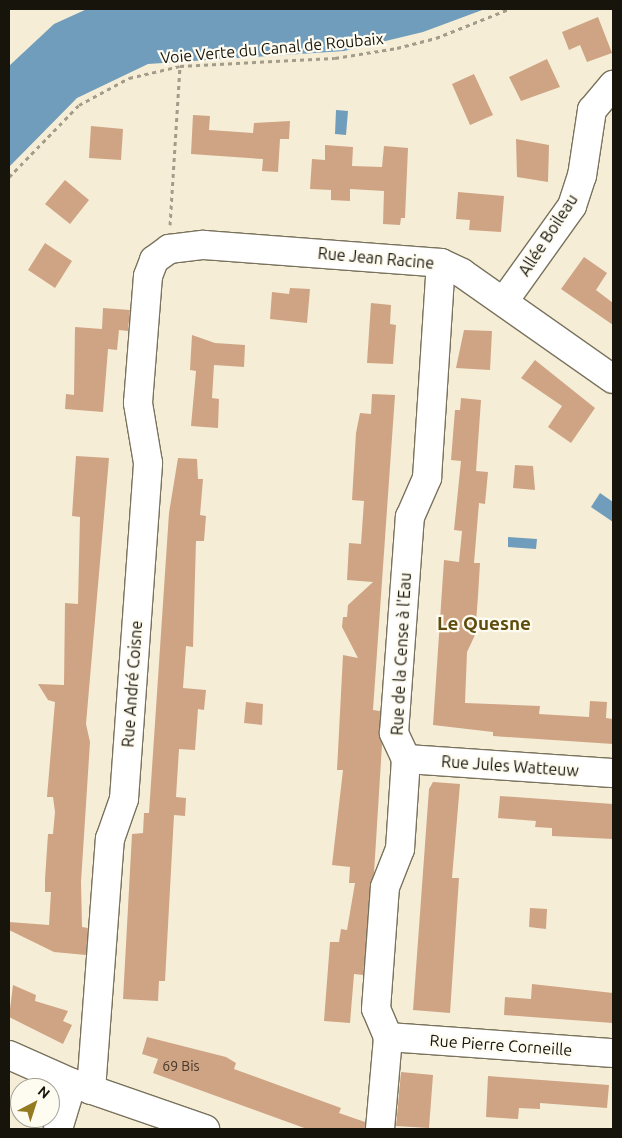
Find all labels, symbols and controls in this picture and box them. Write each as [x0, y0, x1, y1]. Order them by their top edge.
street label: Voie Verte du Canal de Roubaix [160, 29, 384, 67]
street label: Allée Boileau [514, 190, 582, 280]
street label: Rue Jean Racine [317, 243, 435, 273]
street label: Rue de la Cense à l'Eau [387, 572, 415, 736]
district label: Le Quesne [437, 613, 531, 635]
street label: Rue André Coisne [118, 620, 146, 748]
street label: Rue Jules Watteuw [441, 752, 579, 780]
street label: Rue Pierre Corneille [429, 1030, 573, 1060]
house number: 69 Bis [162, 1058, 200, 1074]
north arrow [10, 1078, 60, 1128]
text: N [35, 1083, 53, 1102]

